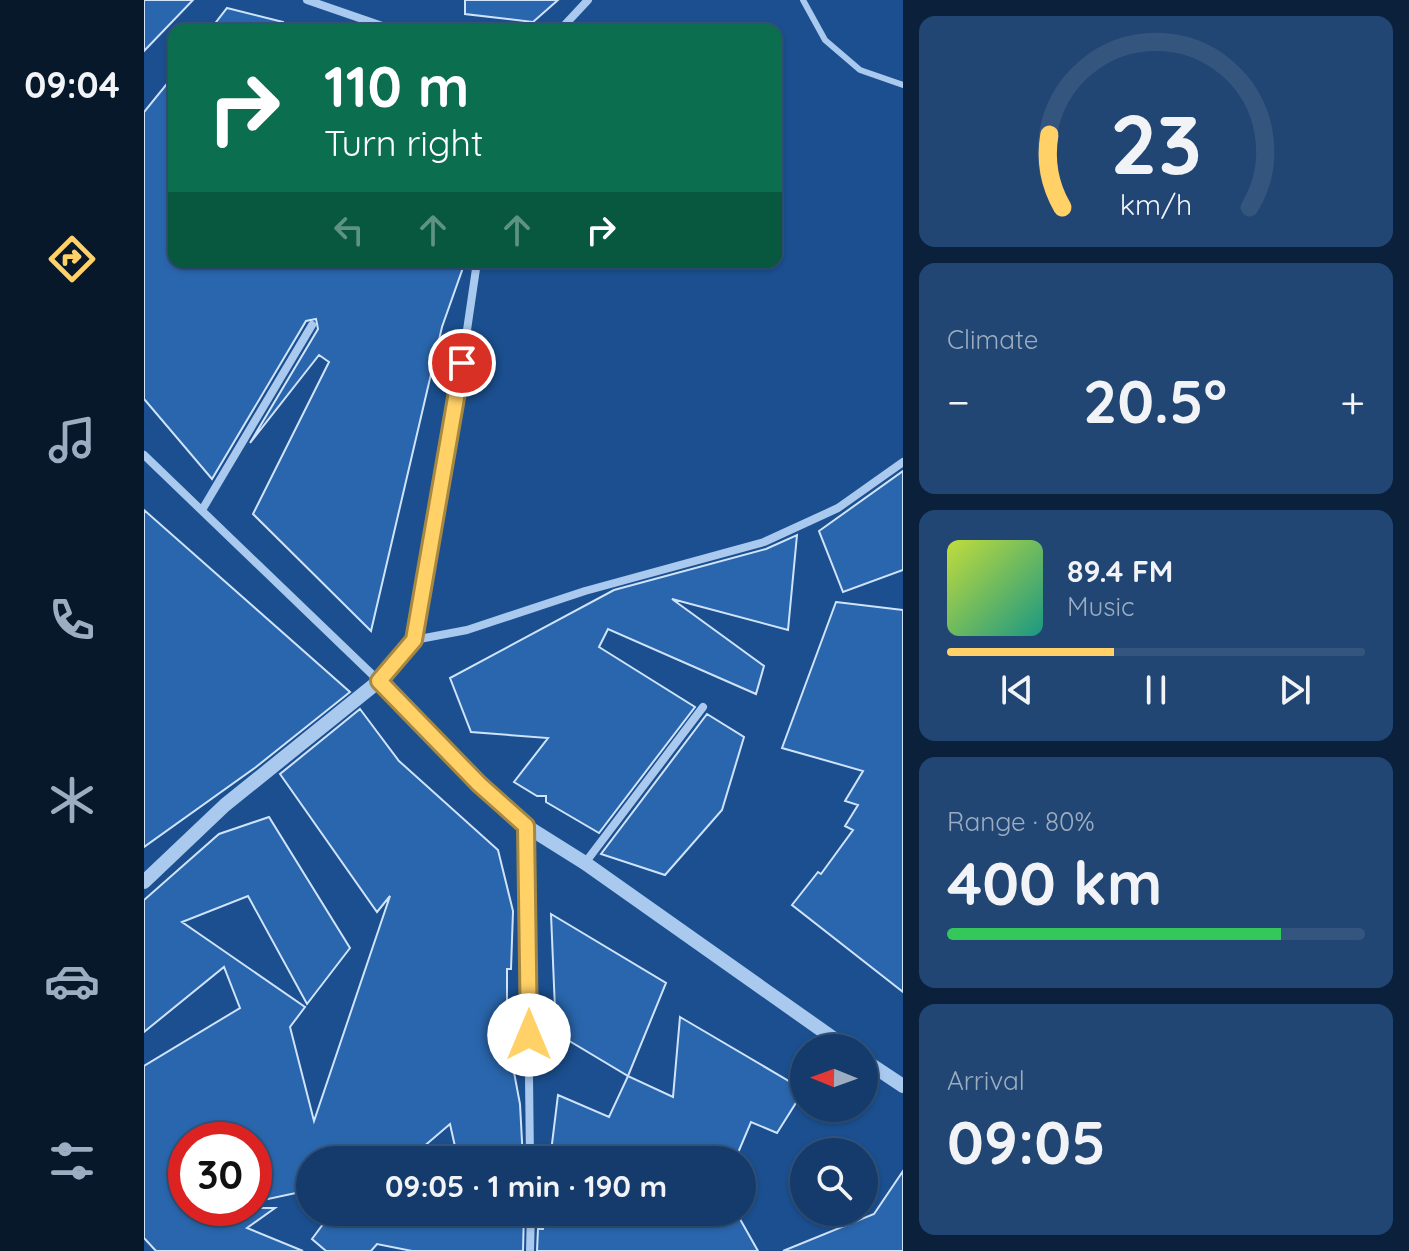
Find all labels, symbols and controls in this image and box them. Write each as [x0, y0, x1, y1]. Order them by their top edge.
text: 110 m [324, 51, 469, 121]
icon: right [192, 56, 296, 160]
text: 09:04 [24, 62, 120, 107]
text: 23 [1110, 90, 1202, 194]
text: Turn right [324, 120, 483, 165]
text: km/h [1120, 186, 1192, 222]
icon: left [327, 208, 371, 252]
icon: ahead [411, 208, 455, 252]
icon: ahead [495, 208, 539, 252]
icon: right [579, 208, 623, 252]
icon: directions [44, 231, 100, 287]
text: Climate [947, 323, 1038, 356]
pin [428, 329, 496, 397]
icon: arrive [440, 341, 484, 385]
text: 20.5° [1083, 363, 1227, 438]
text: − [947, 374, 970, 429]
text: + [1340, 374, 1365, 429]
icon: music [44, 412, 100, 468]
text: 89.4 FM [1067, 552, 1173, 590]
text: Music [1067, 590, 1135, 623]
icon: phone [44, 592, 100, 648]
icon: previous [995, 668, 1039, 712]
icon: pause [1134, 668, 1178, 712]
icon: next [1273, 668, 1317, 712]
icon: climate [44, 772, 100, 828]
text: Range · 80% [947, 805, 1095, 838]
text: 400 km [947, 845, 1162, 920]
icon: car [44, 953, 100, 1009]
position arrow [487, 993, 571, 1077]
north arrow [790, 1034, 878, 1122]
map controls [790, 1034, 878, 1226]
text: Arrival [947, 1064, 1025, 1097]
text: 09:05 [947, 1104, 1106, 1179]
speed limit sign: 30 [168, 1122, 272, 1226]
icon: filters [44, 1133, 100, 1189]
button: search [790, 1138, 878, 1226]
text: 09:05 · 1 min · 190 m [385, 1167, 667, 1205]

